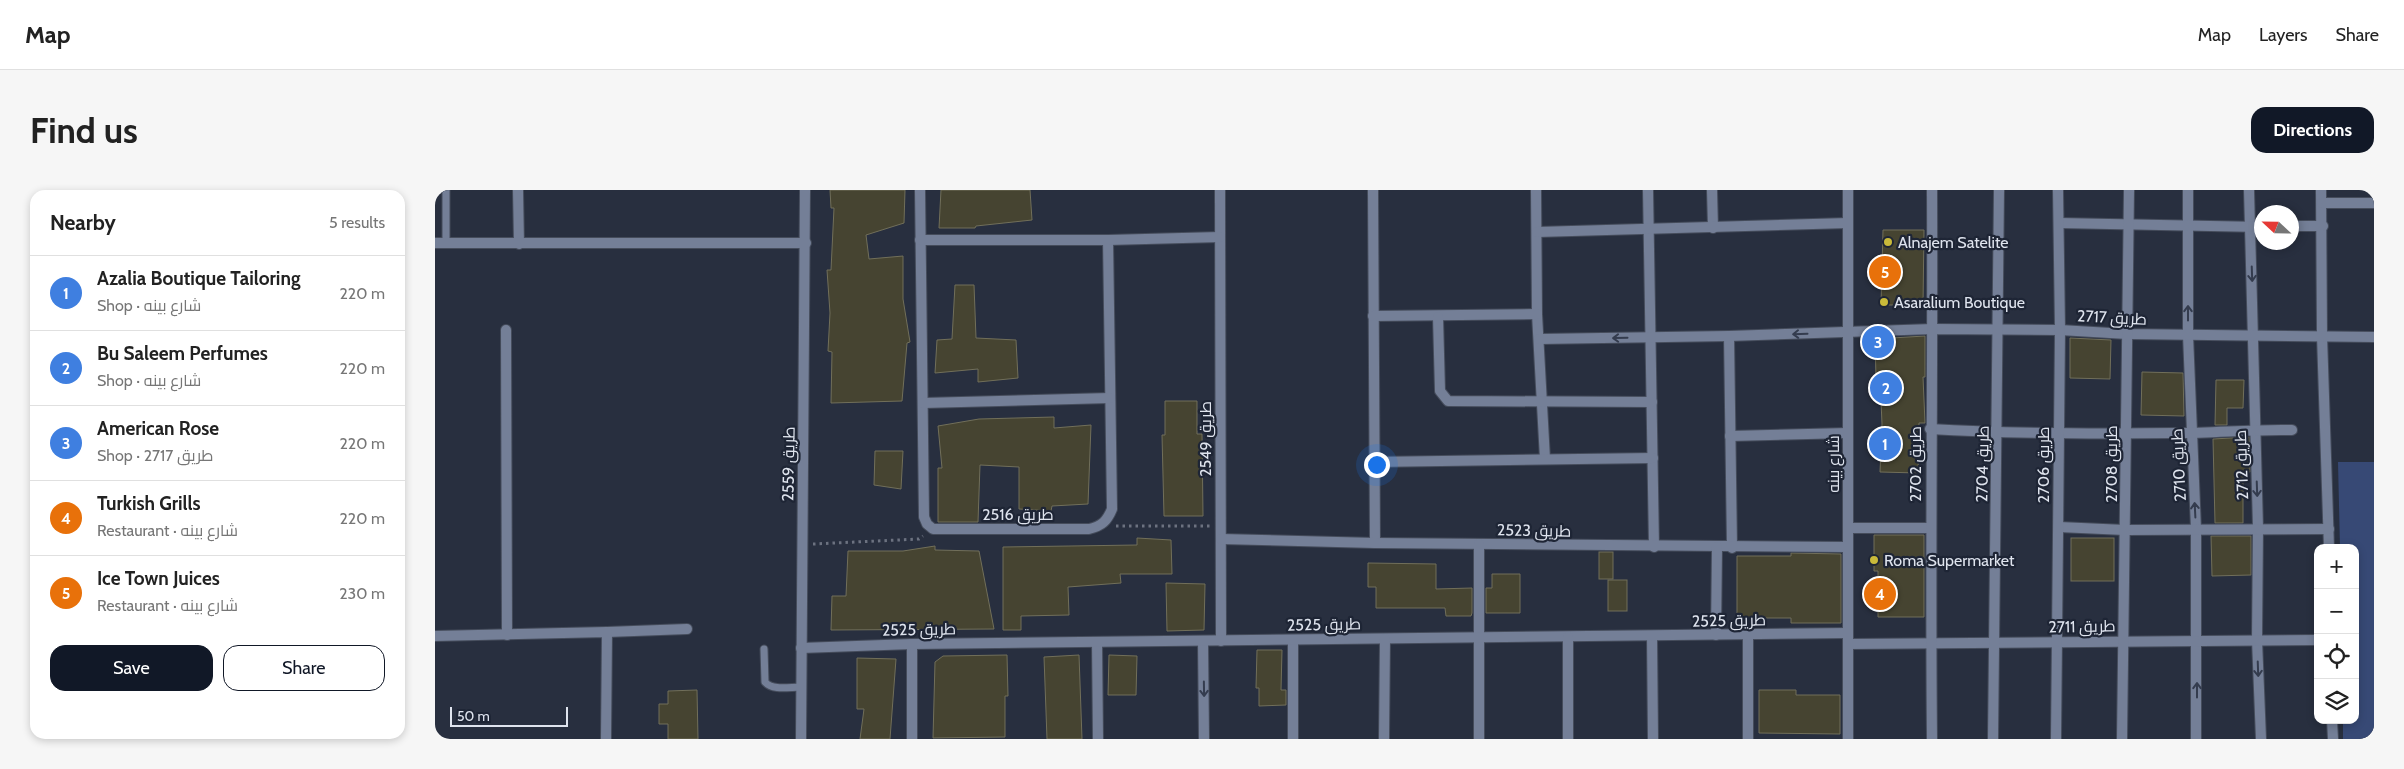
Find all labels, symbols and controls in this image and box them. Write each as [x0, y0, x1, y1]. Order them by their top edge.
text: Map [25, 20, 71, 49]
text: Map [2198, 24, 2231, 46]
text: Layers [2259, 24, 2308, 46]
text: Share [2336, 24, 2379, 46]
button: Directions [2251, 107, 2374, 153]
text: Find us [30, 109, 138, 152]
north arrow [2254, 205, 2299, 250]
text: Nearby [50, 210, 116, 235]
text: 5 results [329, 213, 385, 232]
place label: Alnajem Satelite [1898, 233, 2008, 252]
marker: Alnajem Satelite [1882, 236, 1894, 248]
pin: 5 [1869, 253, 1901, 291]
one-way arrow [2247, 265, 2256, 281]
text: Azalia Boutique Tailoring [97, 267, 300, 290]
text: 1 [63, 284, 69, 303]
text: 220 m [339, 284, 385, 303]
place label: Asaralium Boutique [1894, 293, 2025, 312]
text: Shop · شارع بينه [97, 296, 201, 315]
marker: Asaralium Boutique [1878, 296, 1890, 308]
one-way arrow [2183, 305, 2193, 322]
street label: طريق 2717 [2077, 306, 2147, 330]
pin: 3 [1862, 323, 1894, 361]
one-way arrow [1792, 329, 1808, 339]
one-way arrow [1612, 333, 1628, 343]
text: Bu Saleem Perfumes [97, 342, 268, 365]
text: 2 [62, 359, 70, 378]
text: 220 m [339, 359, 385, 378]
pin: 2 [1870, 369, 1902, 407]
text: Shop · شارع بينه [97, 371, 201, 390]
street label: طريق 2549 [1196, 401, 1216, 477]
text: American Rose [97, 417, 219, 440]
pin: 1 [1869, 425, 1901, 463]
street label: طريق 2704 [1972, 425, 1994, 503]
street label: طريق 2708 [2102, 425, 2122, 503]
street label: طريق 2559 [778, 426, 800, 502]
street label: طريق 2702 [1906, 426, 1926, 502]
street label: طريق 2706 [2034, 427, 2054, 503]
street label: طريق 2710 [2167, 428, 2191, 502]
street label: طريق 2712 [2231, 430, 2253, 500]
text: 3 [62, 434, 70, 453]
text: 220 m [339, 434, 385, 453]
street label: شارع بينه [1824, 435, 1845, 493]
text: Shop · طريق 2717 [97, 446, 214, 465]
your location [1364, 452, 1390, 478]
one-way arrow [2252, 480, 2261, 496]
text: Turkish Grills [97, 492, 201, 515]
one-way arrow [2190, 503, 2199, 519]
street label: طريق 2516 [982, 505, 1054, 525]
text: 4 [61, 509, 71, 528]
text: 220 m [339, 509, 385, 528]
street label: طريق 2523 [1497, 520, 1571, 542]
text: Restaurant · شارع بينه [97, 521, 238, 540]
map controls [2314, 544, 2359, 724]
button: + [2314, 544, 2359, 589]
place label: Roma Supermarket [1884, 551, 2015, 570]
marker: Roma Supermarket [1868, 554, 1880, 566]
text: Ice Town Juices [97, 567, 220, 590]
pin: 4 [1864, 575, 1896, 613]
text: 5 [62, 584, 70, 603]
text: 230 m [339, 584, 385, 603]
button: − [2314, 589, 2359, 634]
text: Restaurant · شارع بينه [97, 596, 238, 615]
street label: طريق 2525 [1692, 610, 1766, 632]
street label: طريق 2525 [1287, 614, 1361, 636]
street label: طريق 2711 [2048, 616, 2116, 638]
street label: طريق 2525 [882, 619, 956, 641]
button: locate [2314, 634, 2359, 679]
button: Save [50, 645, 213, 691]
button: Share [223, 645, 385, 691]
one-way arrow [2254, 660, 2263, 676]
button: layers [2314, 679, 2359, 724]
one-way arrow [1199, 681, 1209, 697]
one-way arrow [2192, 683, 2202, 699]
scale bar [450, 704, 567, 727]
text: 50 m [457, 707, 490, 725]

